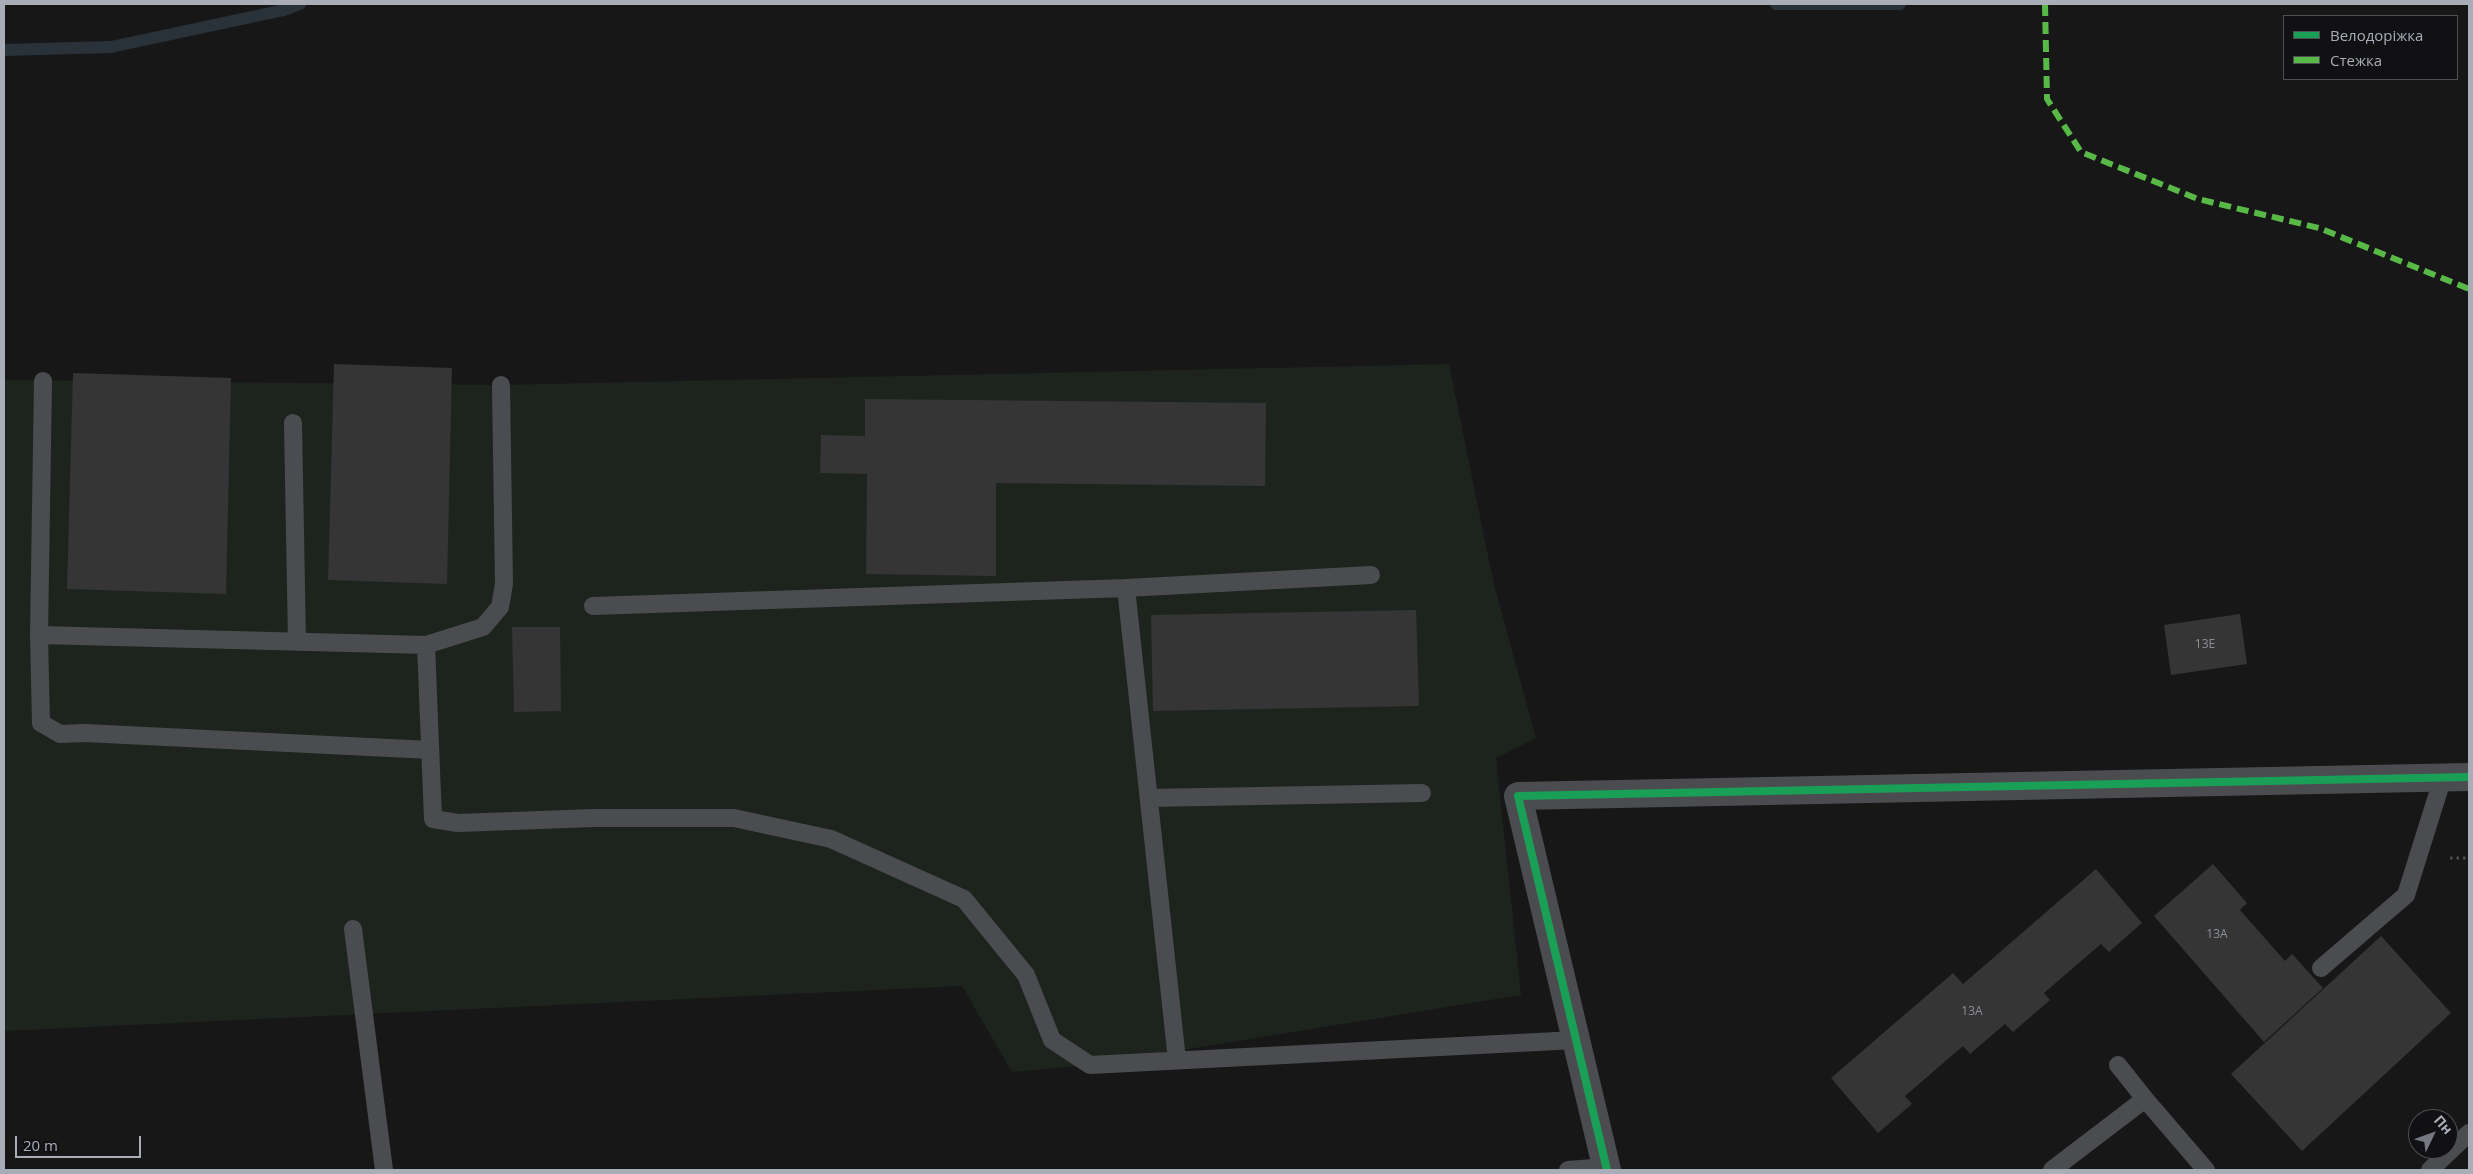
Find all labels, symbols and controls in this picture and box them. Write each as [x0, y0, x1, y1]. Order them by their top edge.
legend [2283, 15, 2458, 80]
text: Велодоріжка [2330, 25, 2423, 45]
text: Стежка [2330, 50, 2382, 70]
house number: 13Е [2195, 638, 2215, 652]
house number: 13А [2206, 928, 2228, 942]
house number: 13А [1961, 1005, 1983, 1019]
north arrow [2408, 1109, 2458, 1159]
text: Пн [2430, 1111, 2457, 1138]
scale bar [18, 1126, 144, 1158]
text: 20 m [23, 1135, 58, 1155]

